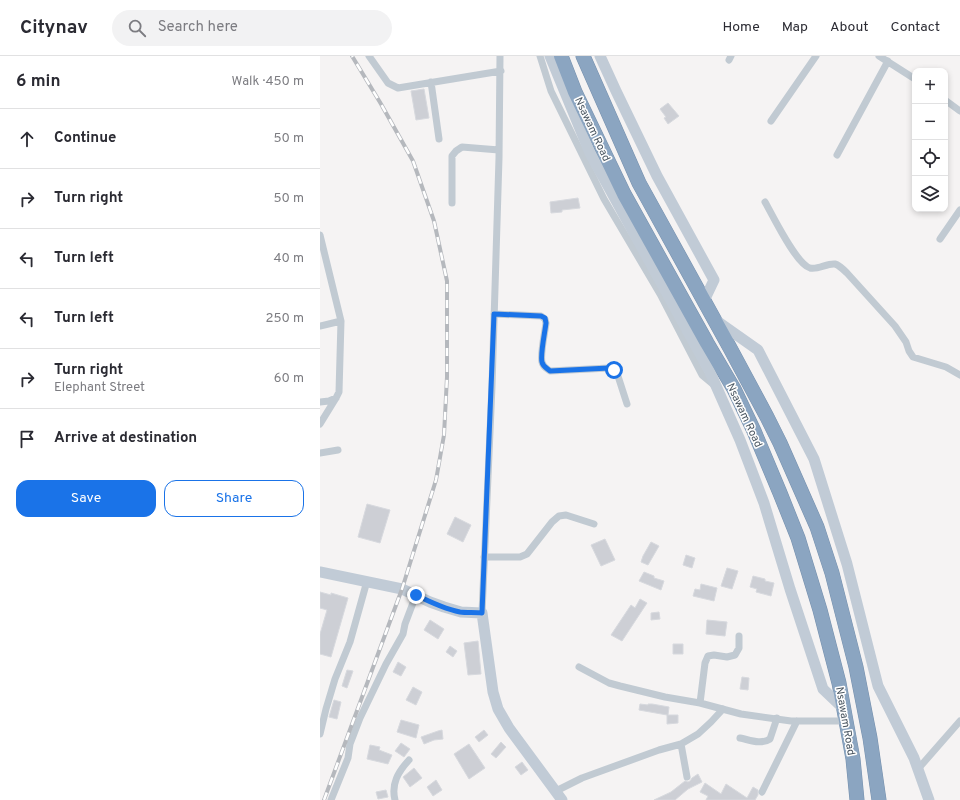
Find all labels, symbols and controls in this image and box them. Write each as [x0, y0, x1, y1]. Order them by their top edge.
search box [112, 10, 392, 46]
text: Citynav [20, 16, 88, 40]
icon: search [126, 17, 148, 39]
text: Search here [158, 18, 238, 37]
text: Home [723, 19, 760, 36]
text: Map [782, 19, 808, 36]
text: About [830, 19, 869, 36]
text: Contact [891, 19, 940, 36]
map controls [912, 68, 948, 212]
button: + [912, 68, 948, 104]
text: 6 min [16, 71, 60, 93]
text: Walk · 450 m [232, 74, 304, 90]
street label: Nsawam Road [571, 95, 613, 164]
button: − [912, 104, 948, 140]
icon: ahead [16, 128, 38, 150]
text: Continue [54, 129, 116, 148]
text: 50 m [274, 131, 304, 147]
button: locate [912, 140, 948, 176]
button: layers [912, 176, 948, 212]
icon: right [16, 188, 38, 210]
text: Turn right [54, 189, 123, 208]
text: 50 m [274, 191, 304, 207]
icon: left [16, 248, 38, 270]
text: Turn left [54, 249, 114, 268]
text: 40 m [274, 251, 304, 267]
icon: left [16, 308, 38, 330]
text: Turn left [54, 309, 114, 328]
text: 250 m [266, 311, 304, 327]
text: Turn right [54, 361, 123, 380]
route start [605, 361, 623, 379]
icon: right [16, 368, 38, 390]
text: 60 m [274, 371, 304, 387]
text: Elephant Street [54, 380, 145, 396]
street label: Nsawam Road [723, 381, 765, 450]
icon: arrive [16, 428, 38, 450]
text: Arrive at destination [54, 429, 197, 448]
button: Save [16, 480, 156, 517]
button: Share [164, 480, 304, 517]
route end [407, 586, 425, 604]
street label: Nsawam Road [832, 686, 858, 757]

